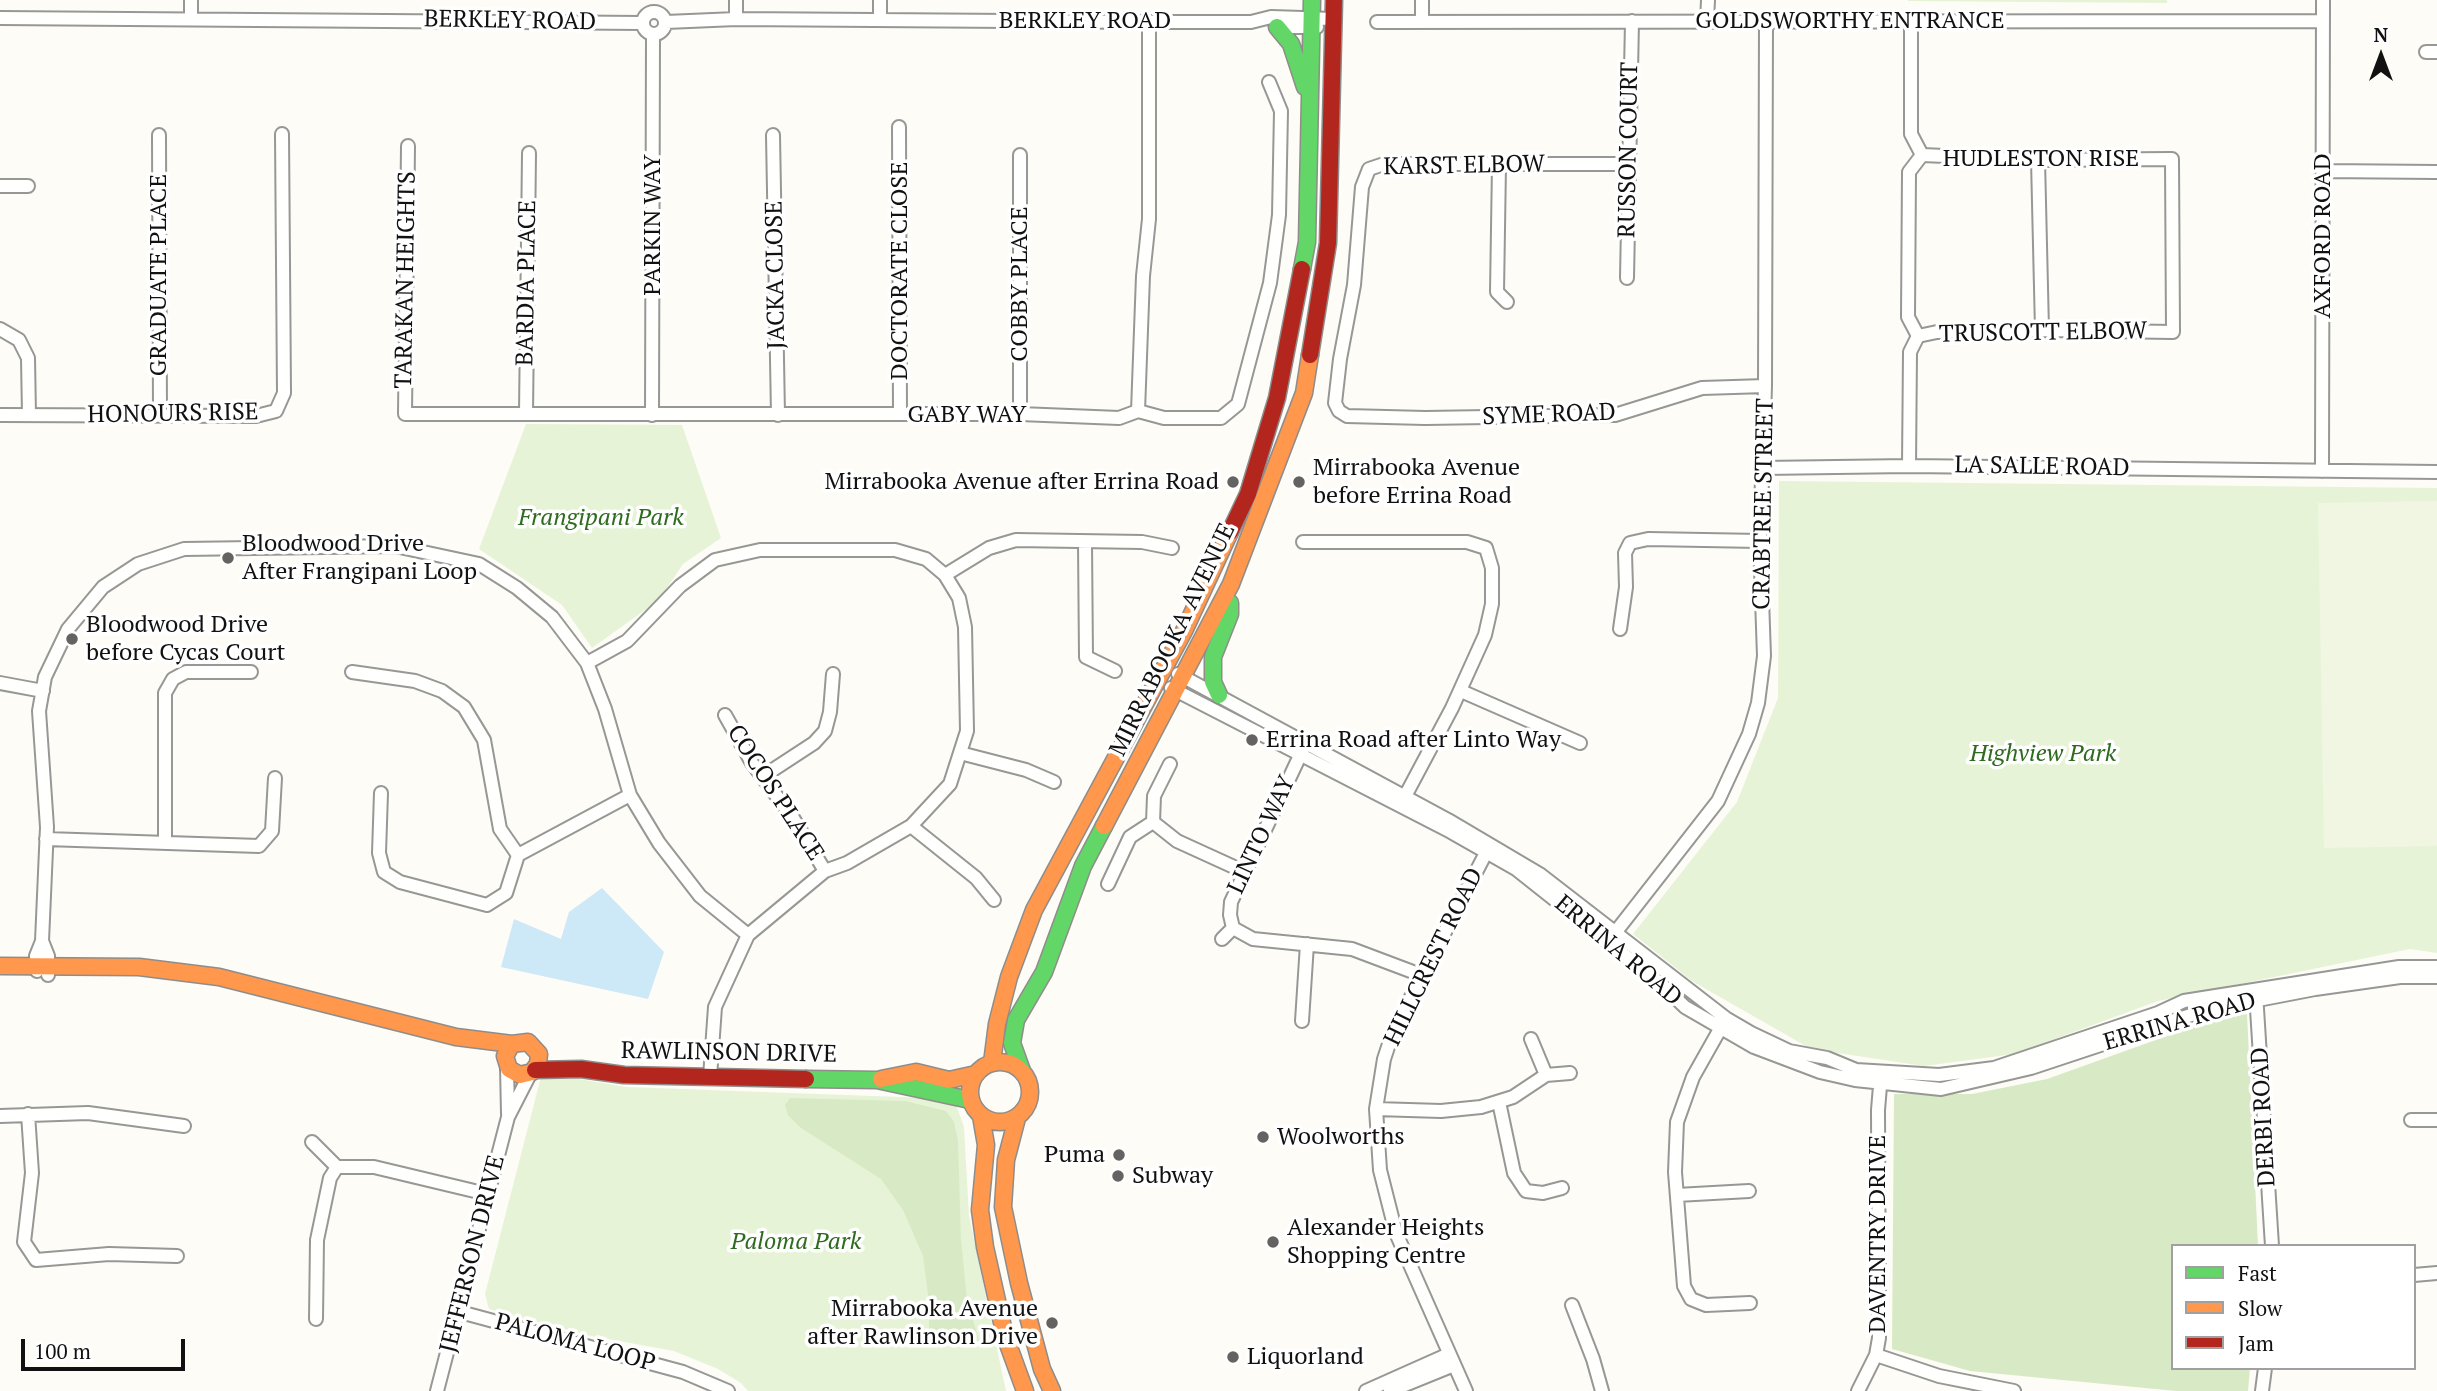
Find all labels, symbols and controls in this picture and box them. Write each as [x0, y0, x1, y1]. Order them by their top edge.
street label: BERKLEY ROAD [424, 5, 596, 37]
street label: BERKLEY ROAD [999, 7, 1171, 35]
street label: GOLDSWORTHY ENTRANCE [1695, 7, 2005, 35]
north arrow [2346, 21, 2416, 91]
text: N [2374, 22, 2388, 47]
street label: RUSSON COURT [1613, 62, 1645, 238]
street label: HUDLESTON RISE [1943, 145, 2139, 173]
street label: KARST ELBOW [1383, 150, 1545, 182]
street label: AXFORD ROAD [2309, 153, 2337, 319]
street label: PARKIN WAY [639, 154, 667, 296]
street label: DOCTORATE CLOSE [886, 162, 914, 380]
street label: TARAKAN HEIGHTS [390, 171, 422, 389]
street label: GRADUATE PLACE [145, 174, 173, 376]
street label: BARDIA PLACE [511, 200, 543, 366]
street label: JACKA CLOSE [760, 200, 792, 350]
street label: COBBY PLACE [1006, 206, 1034, 362]
street label: TRUSCOTT ELBOW [1939, 317, 2147, 349]
street label: HONOURS RISE [87, 398, 259, 430]
street label: SYME ROAD [1482, 398, 1616, 432]
street label: CRABTREE STREET [1748, 398, 1780, 610]
street label: GABY WAY [908, 401, 1026, 429]
street label: LA SALLE ROAD [1954, 451, 2130, 483]
place label: Mirrabooka Avenue before Errina Road [1313, 454, 1520, 510]
place label: Mirrabooka Avenue after Errina Road [825, 468, 1219, 496]
marker: Mirrabooka Avenue after Errina Road [1225, 474, 1241, 490]
marker: Mirrabooka Avenue before Errina Road [1291, 474, 1307, 490]
park label: Frangipani Park [518, 504, 684, 532]
street label: MIRRABOOKA AVENUE [1104, 519, 1242, 761]
place label: Bloodwood Drive After Frangipani Loop [242, 530, 477, 586]
marker: Bloodwood Drive After Frangipani Loop [220, 550, 236, 566]
place label: Bloodwood Drive before Cycas Court [86, 611, 285, 667]
marker: Bloodwood Drive before Cycas Court [64, 631, 80, 647]
street label: COCOS PLACE [720, 720, 830, 866]
place label: Errina Road after Linto Way [1266, 726, 1561, 754]
marker: Errina Road after Linto Way [1244, 732, 1260, 748]
park label: Highview Park [1970, 740, 2116, 768]
street label: LINTO WAY [1222, 771, 1302, 899]
street label: HILLCREST ROAD [1378, 863, 1490, 1051]
street label: ERRINA ROAD [1549, 889, 1687, 1013]
street label: ERRINA ROAD [2100, 986, 2260, 1058]
street label: RAWLINSON DRIVE [621, 1037, 837, 1069]
street label: DERBI ROAD [2246, 1047, 2282, 1187]
place label: Woolworths [1277, 1123, 1405, 1151]
marker: Woolworths [1255, 1129, 1271, 1145]
street label: DAVENTRY DRIVE [1864, 1135, 1892, 1333]
place label: Puma [1044, 1141, 1105, 1169]
marker: Puma [1111, 1147, 1127, 1163]
street label: JEFFERSON DRIVE [435, 1152, 511, 1356]
place label: Subway [1132, 1162, 1213, 1190]
marker: Subway [1110, 1168, 1126, 1184]
place label: Alexander Heights Shopping Centre [1287, 1214, 1484, 1270]
park label: Paloma Park [731, 1228, 861, 1256]
marker: Alexander Heights Shopping Centre [1265, 1234, 1281, 1250]
legend [2171, 1244, 2416, 1370]
text: Fast [2238, 1259, 2277, 1287]
text: Slow [2238, 1294, 2282, 1322]
place label: Mirrabooka Avenue after Rawlinson Drive [807, 1295, 1038, 1351]
street label: PALOMA LOOP [492, 1308, 658, 1378]
marker: Mirrabooka Avenue after Rawlinson Drive [1044, 1315, 1060, 1331]
scale bar [24, 1324, 189, 1368]
text: Jam [2238, 1329, 2274, 1357]
text: 100 m [34, 1337, 91, 1365]
place label: Liquorland [1247, 1343, 1364, 1371]
marker: Liquorland [1225, 1349, 1241, 1365]

